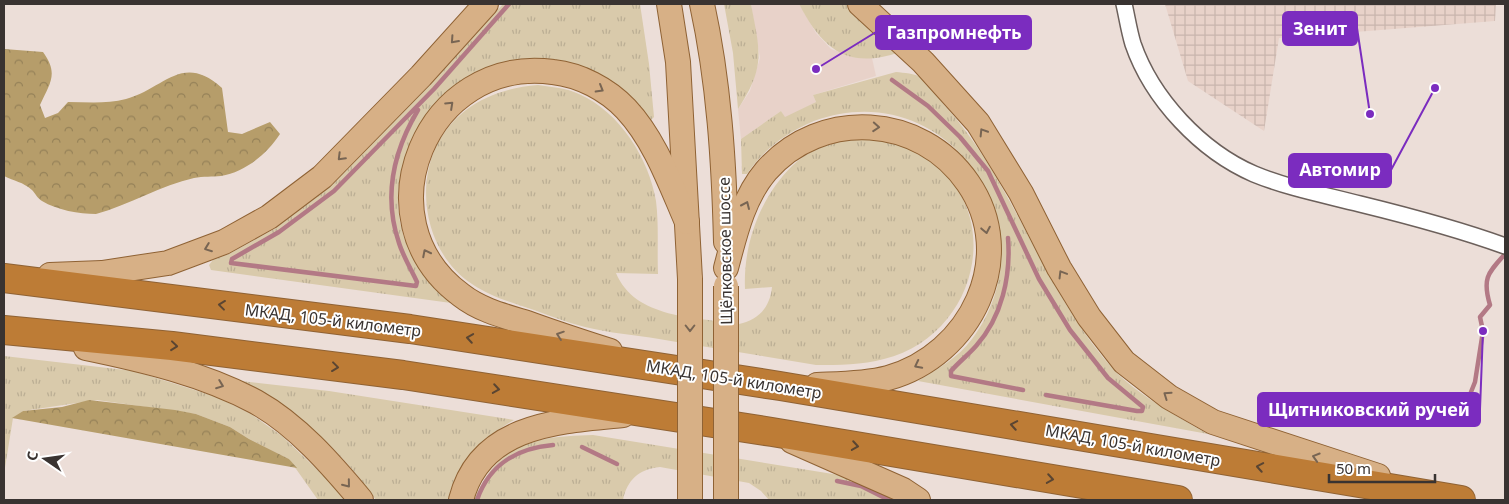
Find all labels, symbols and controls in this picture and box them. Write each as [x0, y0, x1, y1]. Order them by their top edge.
callout: Зенит [1283, 12, 1357, 45]
callout: Газпромнефть [876, 16, 1031, 49]
text: Зенит [1293, 16, 1347, 40]
text: Газпромнефть [886, 20, 1022, 44]
one-way arrow [451, 34, 460, 43]
one-way arrow [595, 82, 604, 92]
one-way arrow [445, 102, 454, 111]
one-way arrow [872, 121, 880, 132]
one-way arrow [980, 128, 989, 137]
one-way arrow [338, 151, 347, 160]
callout: Автомир [1289, 154, 1391, 187]
text: Автомир [1299, 157, 1381, 181]
street label: Щёлковское шоссе [713, 177, 737, 325]
one-way arrow [739, 201, 750, 210]
one-way arrow [980, 225, 990, 234]
one-way arrow [205, 242, 213, 252]
one-way arrow [422, 249, 432, 258]
one-way arrow [1059, 270, 1069, 279]
street label: МКАД, 105-й километр [244, 298, 422, 342]
one-way arrow [218, 300, 226, 311]
one-way arrow [685, 324, 695, 332]
one-way arrow [557, 330, 565, 340]
one-way arrow [465, 333, 473, 344]
one-way arrow [171, 340, 179, 351]
street label: МКАД, 105-й километр [645, 354, 823, 404]
one-way arrow [914, 358, 923, 369]
one-way arrow [331, 361, 340, 371]
one-way arrow [216, 380, 224, 390]
one-way arrow [492, 384, 501, 394]
one-way arrow [1163, 392, 1173, 401]
callout: Щитниковский ручей [1258, 393, 1480, 426]
text: Щитниковский ручей [1268, 397, 1470, 421]
street label: МКАД, 105-й километр [1044, 419, 1222, 471]
one-way arrow [1009, 421, 1018, 431]
north arrow [20, 434, 70, 484]
one-way arrow [850, 441, 859, 451]
text: С [22, 449, 42, 463]
scale bar [1329, 452, 1435, 484]
one-way arrow [1313, 453, 1321, 463]
text: 50 m [1336, 458, 1371, 478]
one-way arrow [1256, 462, 1265, 472]
one-way arrow [1045, 473, 1054, 483]
one-way arrow [342, 478, 350, 487]

